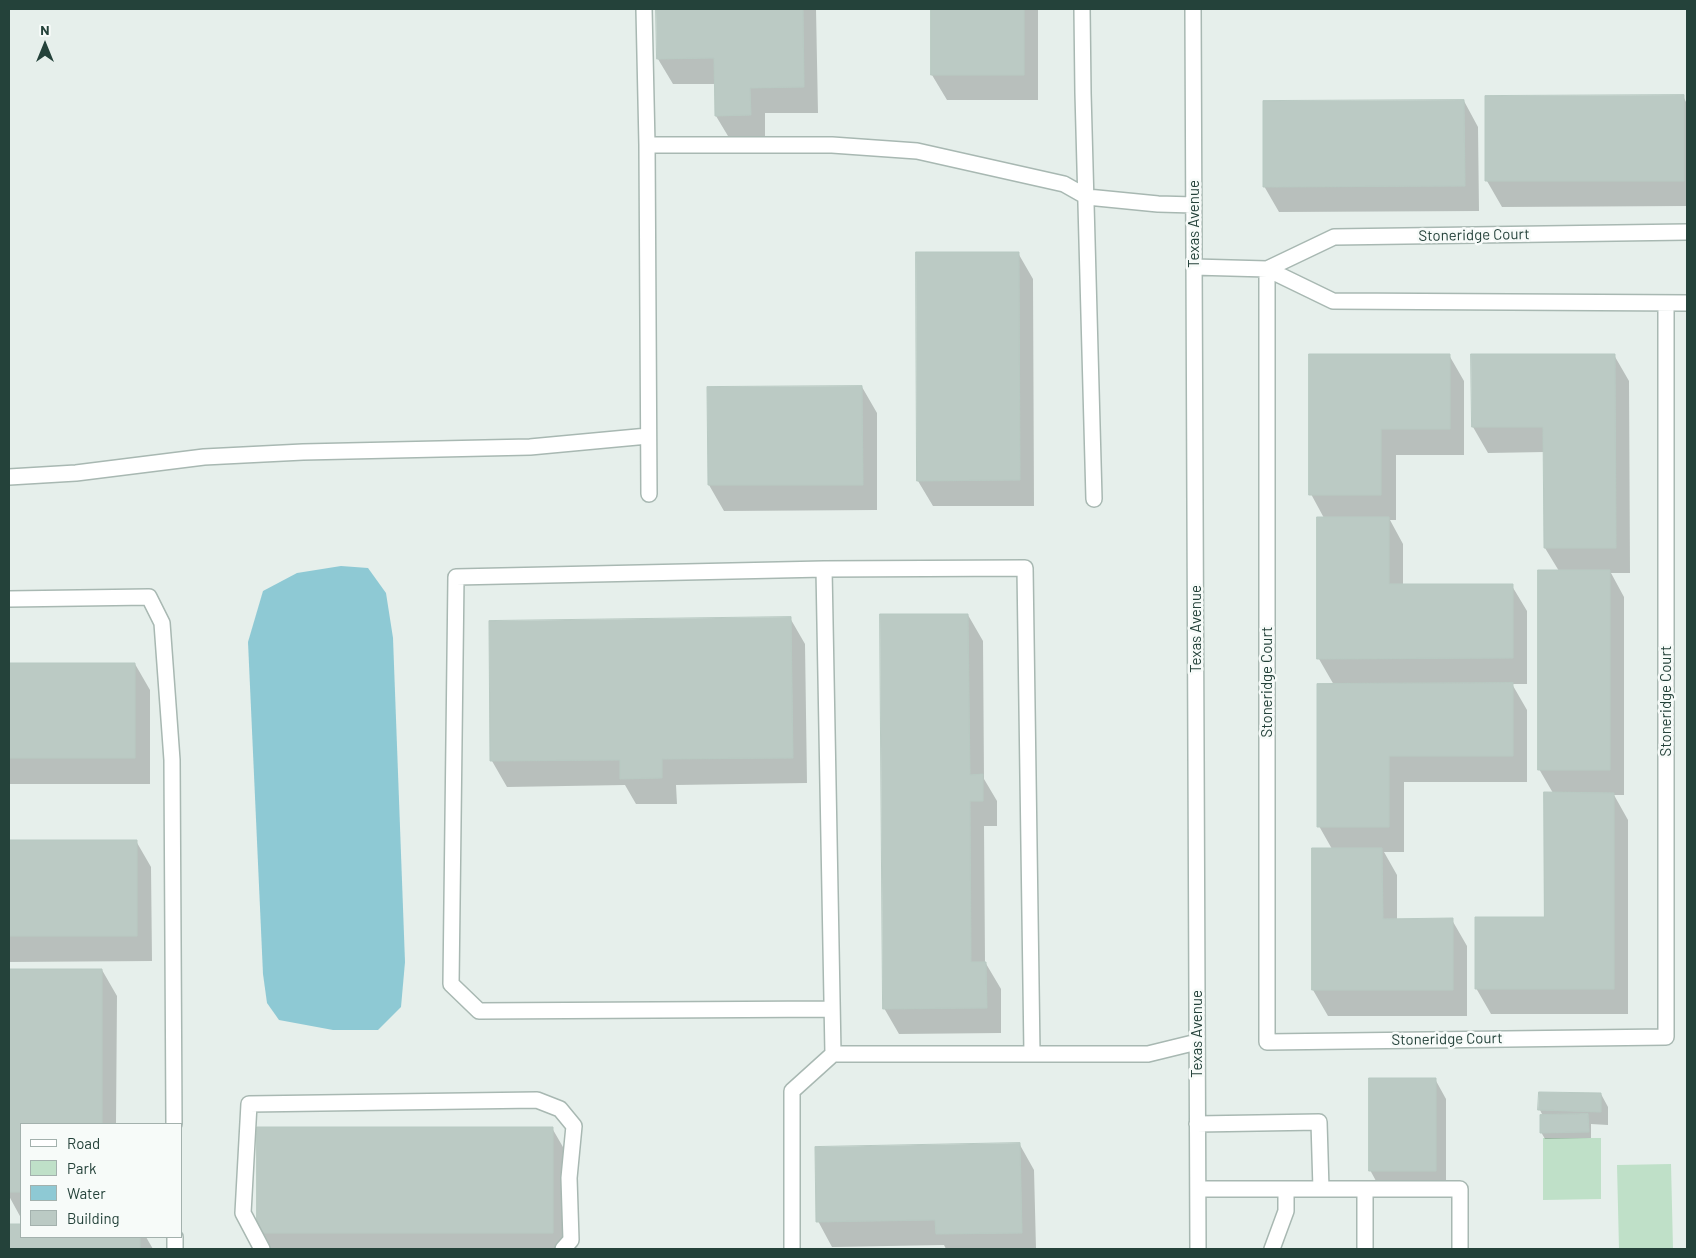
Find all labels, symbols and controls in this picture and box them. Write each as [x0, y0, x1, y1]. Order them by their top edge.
north arrow [20, 20, 70, 70]
text: N [40, 21, 50, 38]
street label: Texas Avenue [1185, 180, 1203, 268]
street label: Stoneridge Court [1418, 225, 1530, 245]
street label: Texas Avenue [1187, 585, 1205, 673]
street label: Stoneridge Court [1258, 626, 1276, 738]
street label: Stoneridge Court [1657, 645, 1675, 757]
street label: Texas Avenue [1188, 990, 1206, 1078]
street label: Stoneridge Court [1391, 1029, 1503, 1049]
legend [20, 1123, 182, 1238]
text: Road [67, 1134, 100, 1152]
text: Park [67, 1159, 96, 1177]
text: Water [67, 1184, 106, 1202]
text: Building [67, 1209, 120, 1227]

